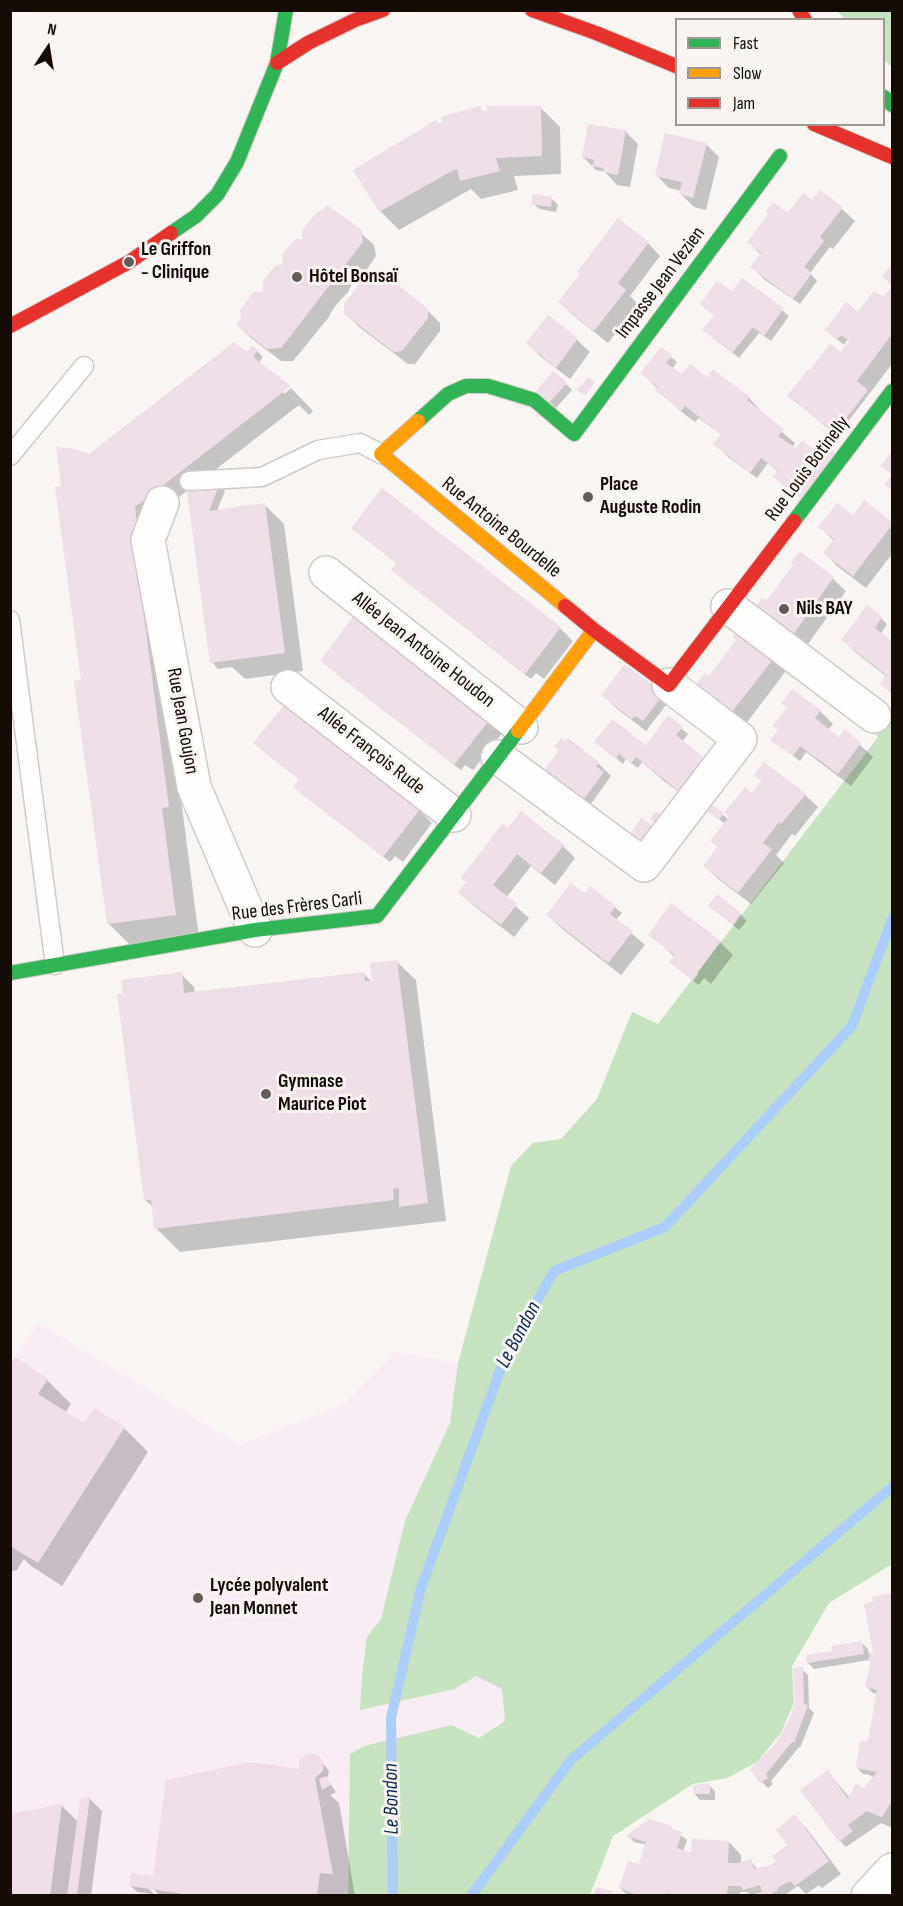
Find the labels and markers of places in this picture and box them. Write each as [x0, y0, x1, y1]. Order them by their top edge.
place label: Le Griffon - Clinique [141, 238, 211, 285]
marker: Le Griffon - Clinique [122, 255, 136, 269]
place label: Hôtel Bonsaï [309, 265, 398, 289]
marker: Hôtel Bonsaï [290, 270, 304, 284]
place label: Place Auguste Rodin [600, 473, 701, 520]
marker: Place Auguste Rodin [581, 490, 595, 504]
place label: Nils BAY [796, 597, 853, 621]
marker: Nils BAY [777, 602, 791, 616]
place label: Gymnase Maurice Piot [278, 1070, 366, 1117]
marker: Gymnase Maurice Piot [259, 1087, 273, 1101]
place label: Lycée polyvalent Jean Monnet [210, 1574, 328, 1621]
marker: Lycée polyvalent Jean Monnet [191, 1591, 205, 1605]

